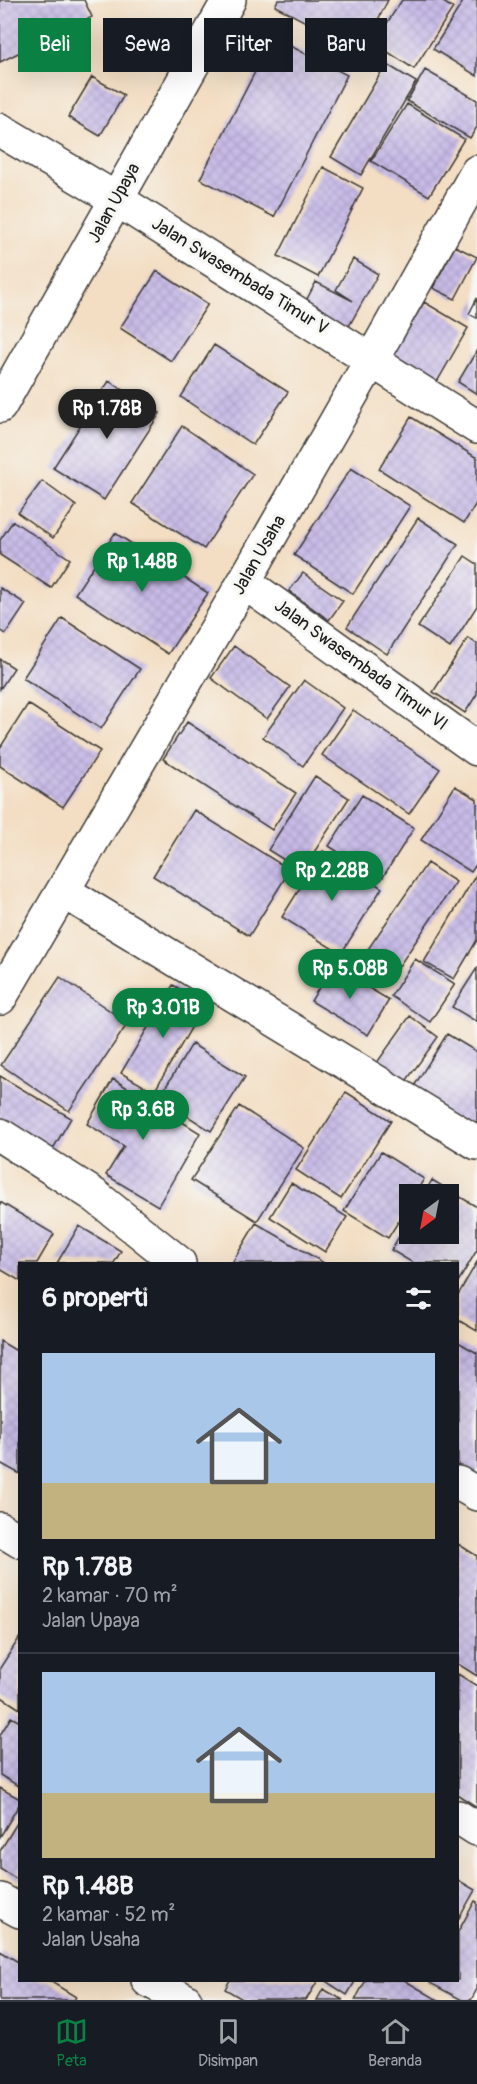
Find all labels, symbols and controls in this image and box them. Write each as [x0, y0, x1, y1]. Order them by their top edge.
chip: Beli [18, 18, 91, 72]
chip: Sewa [103, 18, 192, 72]
chip: Filter [204, 18, 293, 72]
chip: Baru [305, 18, 387, 72]
street label: Jalan Upaya [83, 159, 145, 247]
street label: Jalan Swasembada Timur V [147, 212, 333, 340]
pin: Rp 1.78B [45, 389, 169, 440]
text: Rp 1.78B [72, 396, 142, 421]
street label: Jalan Usaha [227, 511, 291, 599]
pin: Rp 1.48B [80, 542, 204, 593]
text: Rp 1.48B [107, 549, 177, 574]
street label: Jalan Swasembada Timur VI [270, 594, 452, 736]
pin: Rp 2.28B [270, 851, 394, 902]
text: Rp 2.28B [295, 858, 369, 883]
pin: Rp 5.08B [288, 949, 412, 1000]
text: Rp 5.08B [312, 956, 388, 981]
pin: Rp 3.01B [101, 988, 225, 1039]
text: Rp 3.01B [126, 995, 200, 1020]
pin: Rp 3.6B [88, 1090, 198, 1141]
text: Rp 3.6B [111, 1097, 175, 1122]
north arrow [399, 1184, 459, 1244]
map controls [399, 1184, 459, 1244]
text: 6 properti [42, 1282, 148, 1314]
icon: filters [402, 1282, 435, 1315]
icon: home [185, 1392, 293, 1500]
text: Rp 1.78B [42, 1551, 132, 1583]
text: 2 kamar · 70 m² [42, 1583, 178, 1608]
text: Jalan Upaya [42, 1608, 140, 1633]
icon: home [185, 1711, 293, 1819]
text: Rp 1.48B [42, 1870, 134, 1902]
text: 2 kamar · 52 m² [42, 1902, 175, 1927]
text: Jalan Usaha [42, 1927, 140, 1952]
tab: Peta [55, 2015, 88, 2071]
tab: Disimpan [198, 2015, 258, 2071]
tab: Beranda [368, 2015, 422, 2071]

